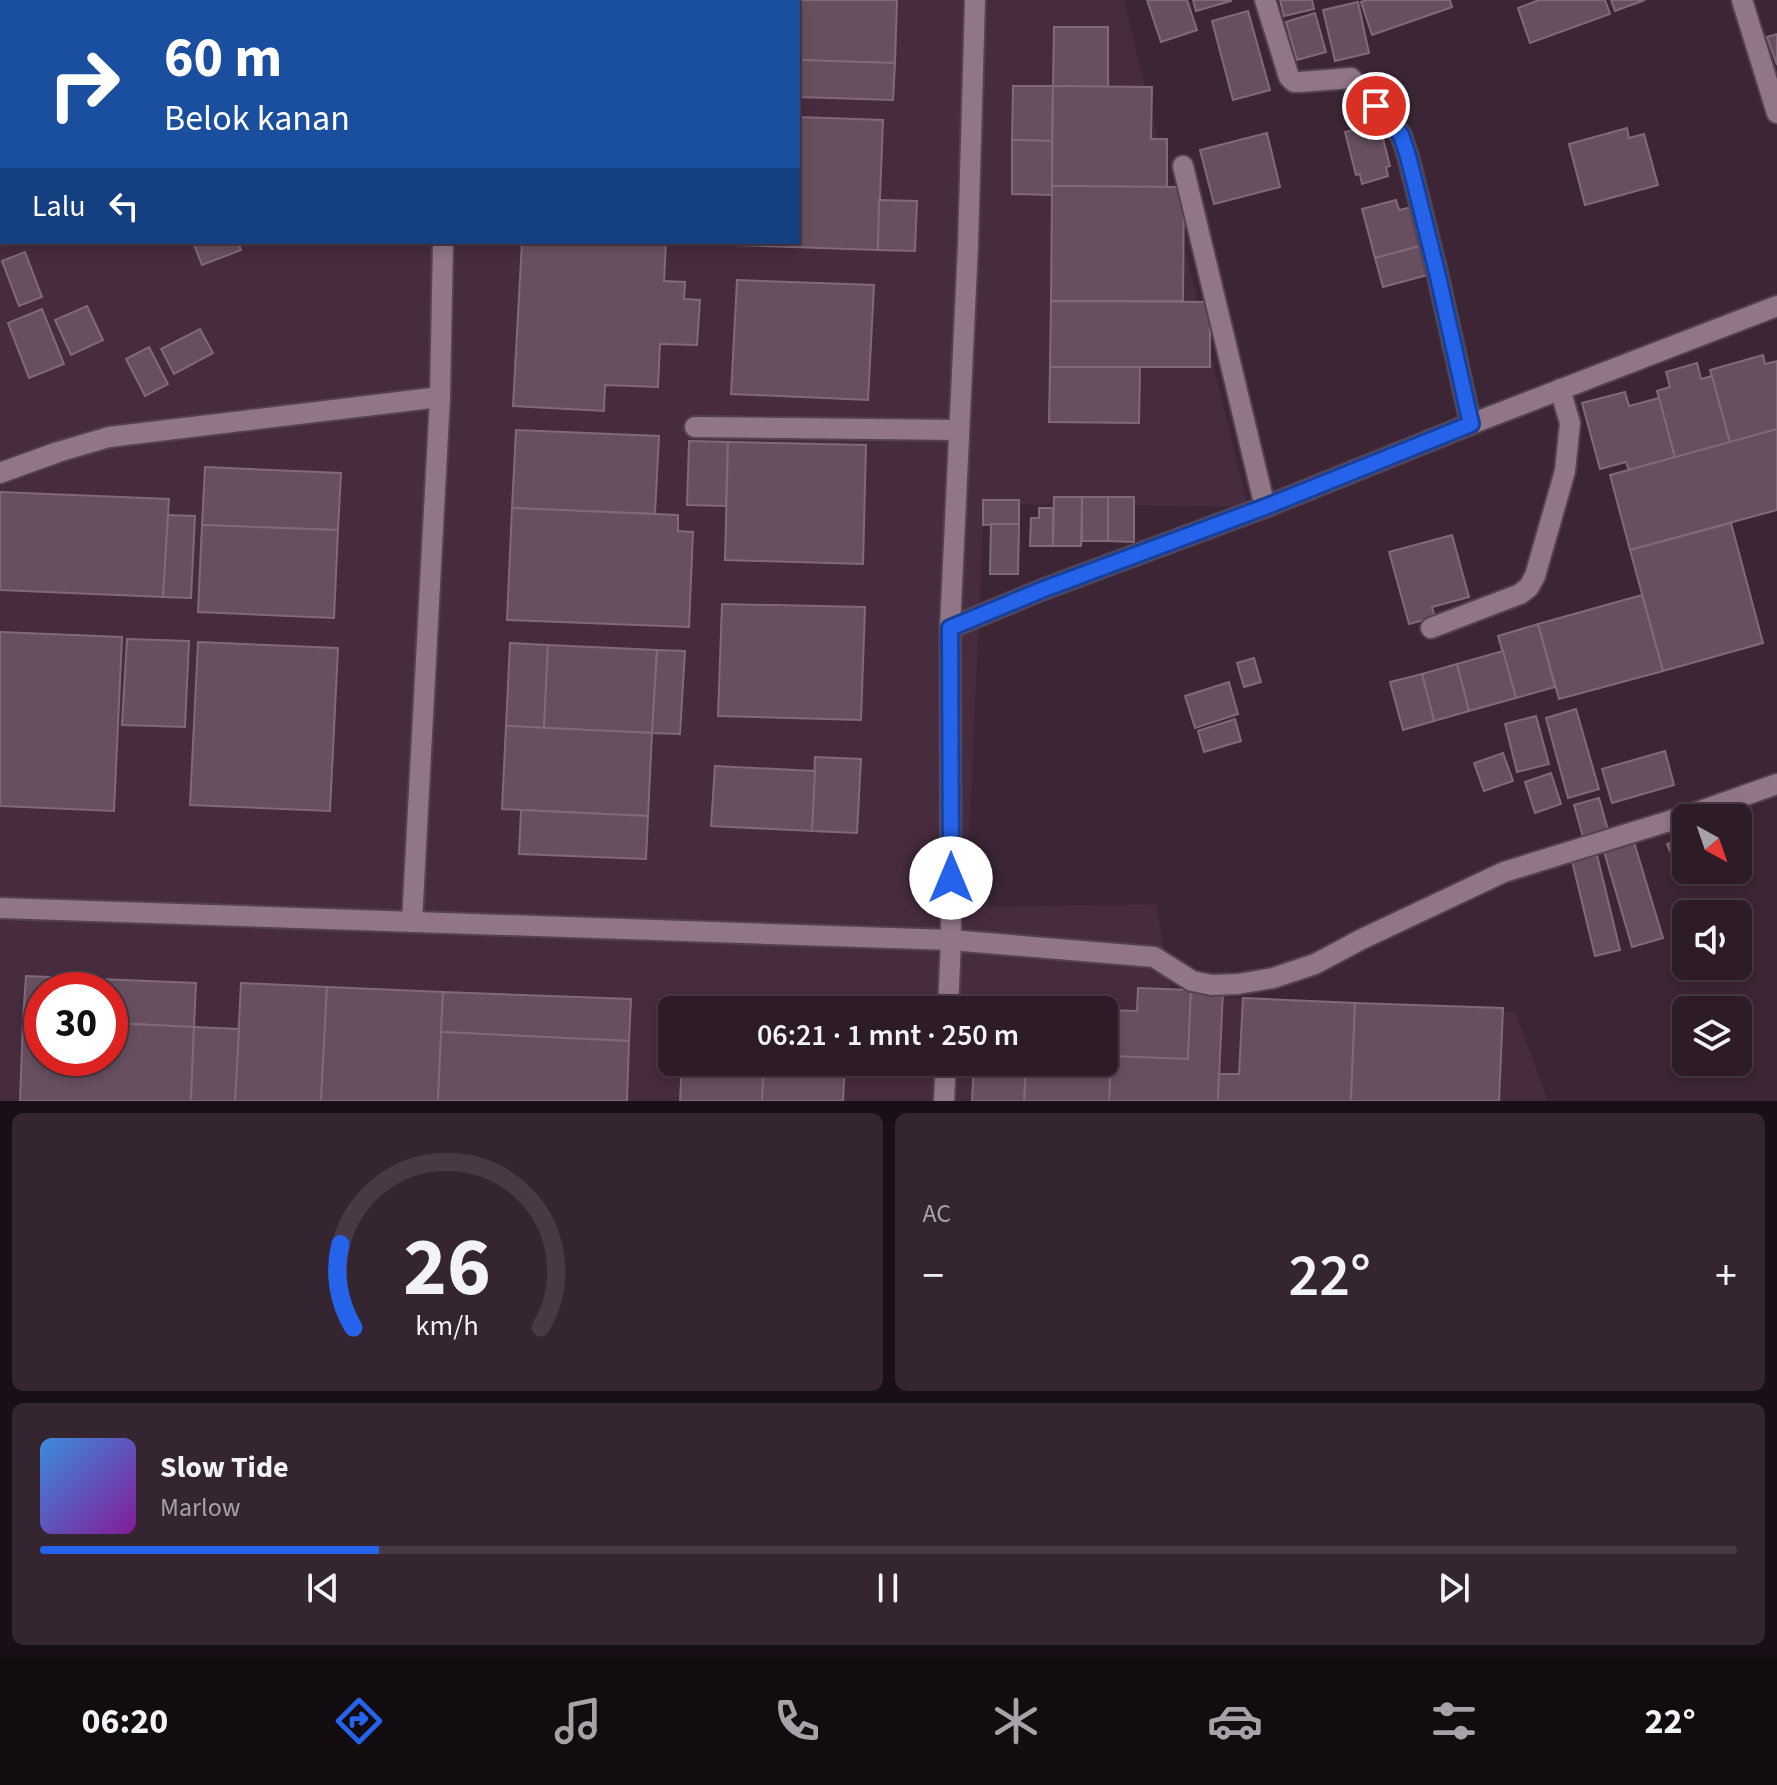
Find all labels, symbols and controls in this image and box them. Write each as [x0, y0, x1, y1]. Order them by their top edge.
text: 60 m [164, 19, 282, 98]
icon: right [32, 32, 136, 136]
pin [1342, 72, 1410, 140]
icon: arrive [1354, 84, 1398, 128]
text: Belok kanan [164, 93, 350, 144]
icon: left [102, 184, 146, 228]
text: Lalu [32, 185, 86, 228]
north arrow [1672, 804, 1752, 884]
map controls [1672, 804, 1752, 1076]
position arrow [909, 836, 993, 920]
button: sound [1672, 900, 1752, 980]
speed limit sign: 30 [24, 972, 128, 1076]
button: layers [1672, 996, 1752, 1076]
text: 06:21 · 1 mnt · 250 m [757, 1014, 1019, 1057]
text: AC [923, 1195, 951, 1232]
text: 26 [403, 1209, 491, 1327]
text: 22° [1289, 1234, 1371, 1319]
text: − [923, 1245, 944, 1308]
text: + [1715, 1245, 1737, 1308]
text: km/h [416, 1306, 479, 1346]
text: Slow Tide [160, 1446, 289, 1489]
text: Marlow [160, 1489, 240, 1526]
icon: previous [301, 1566, 345, 1610]
icon: pause [866, 1566, 910, 1610]
icon: next [1432, 1566, 1476, 1610]
icon: directions [331, 1693, 387, 1749]
icon: music [550, 1693, 606, 1749]
icon: phone [769, 1693, 825, 1749]
icon: climate [988, 1693, 1044, 1749]
icon: car [1207, 1693, 1263, 1749]
icon: filters [1426, 1693, 1482, 1749]
text: 06:20 [81, 1696, 168, 1747]
text: 22° [1644, 1696, 1696, 1747]

